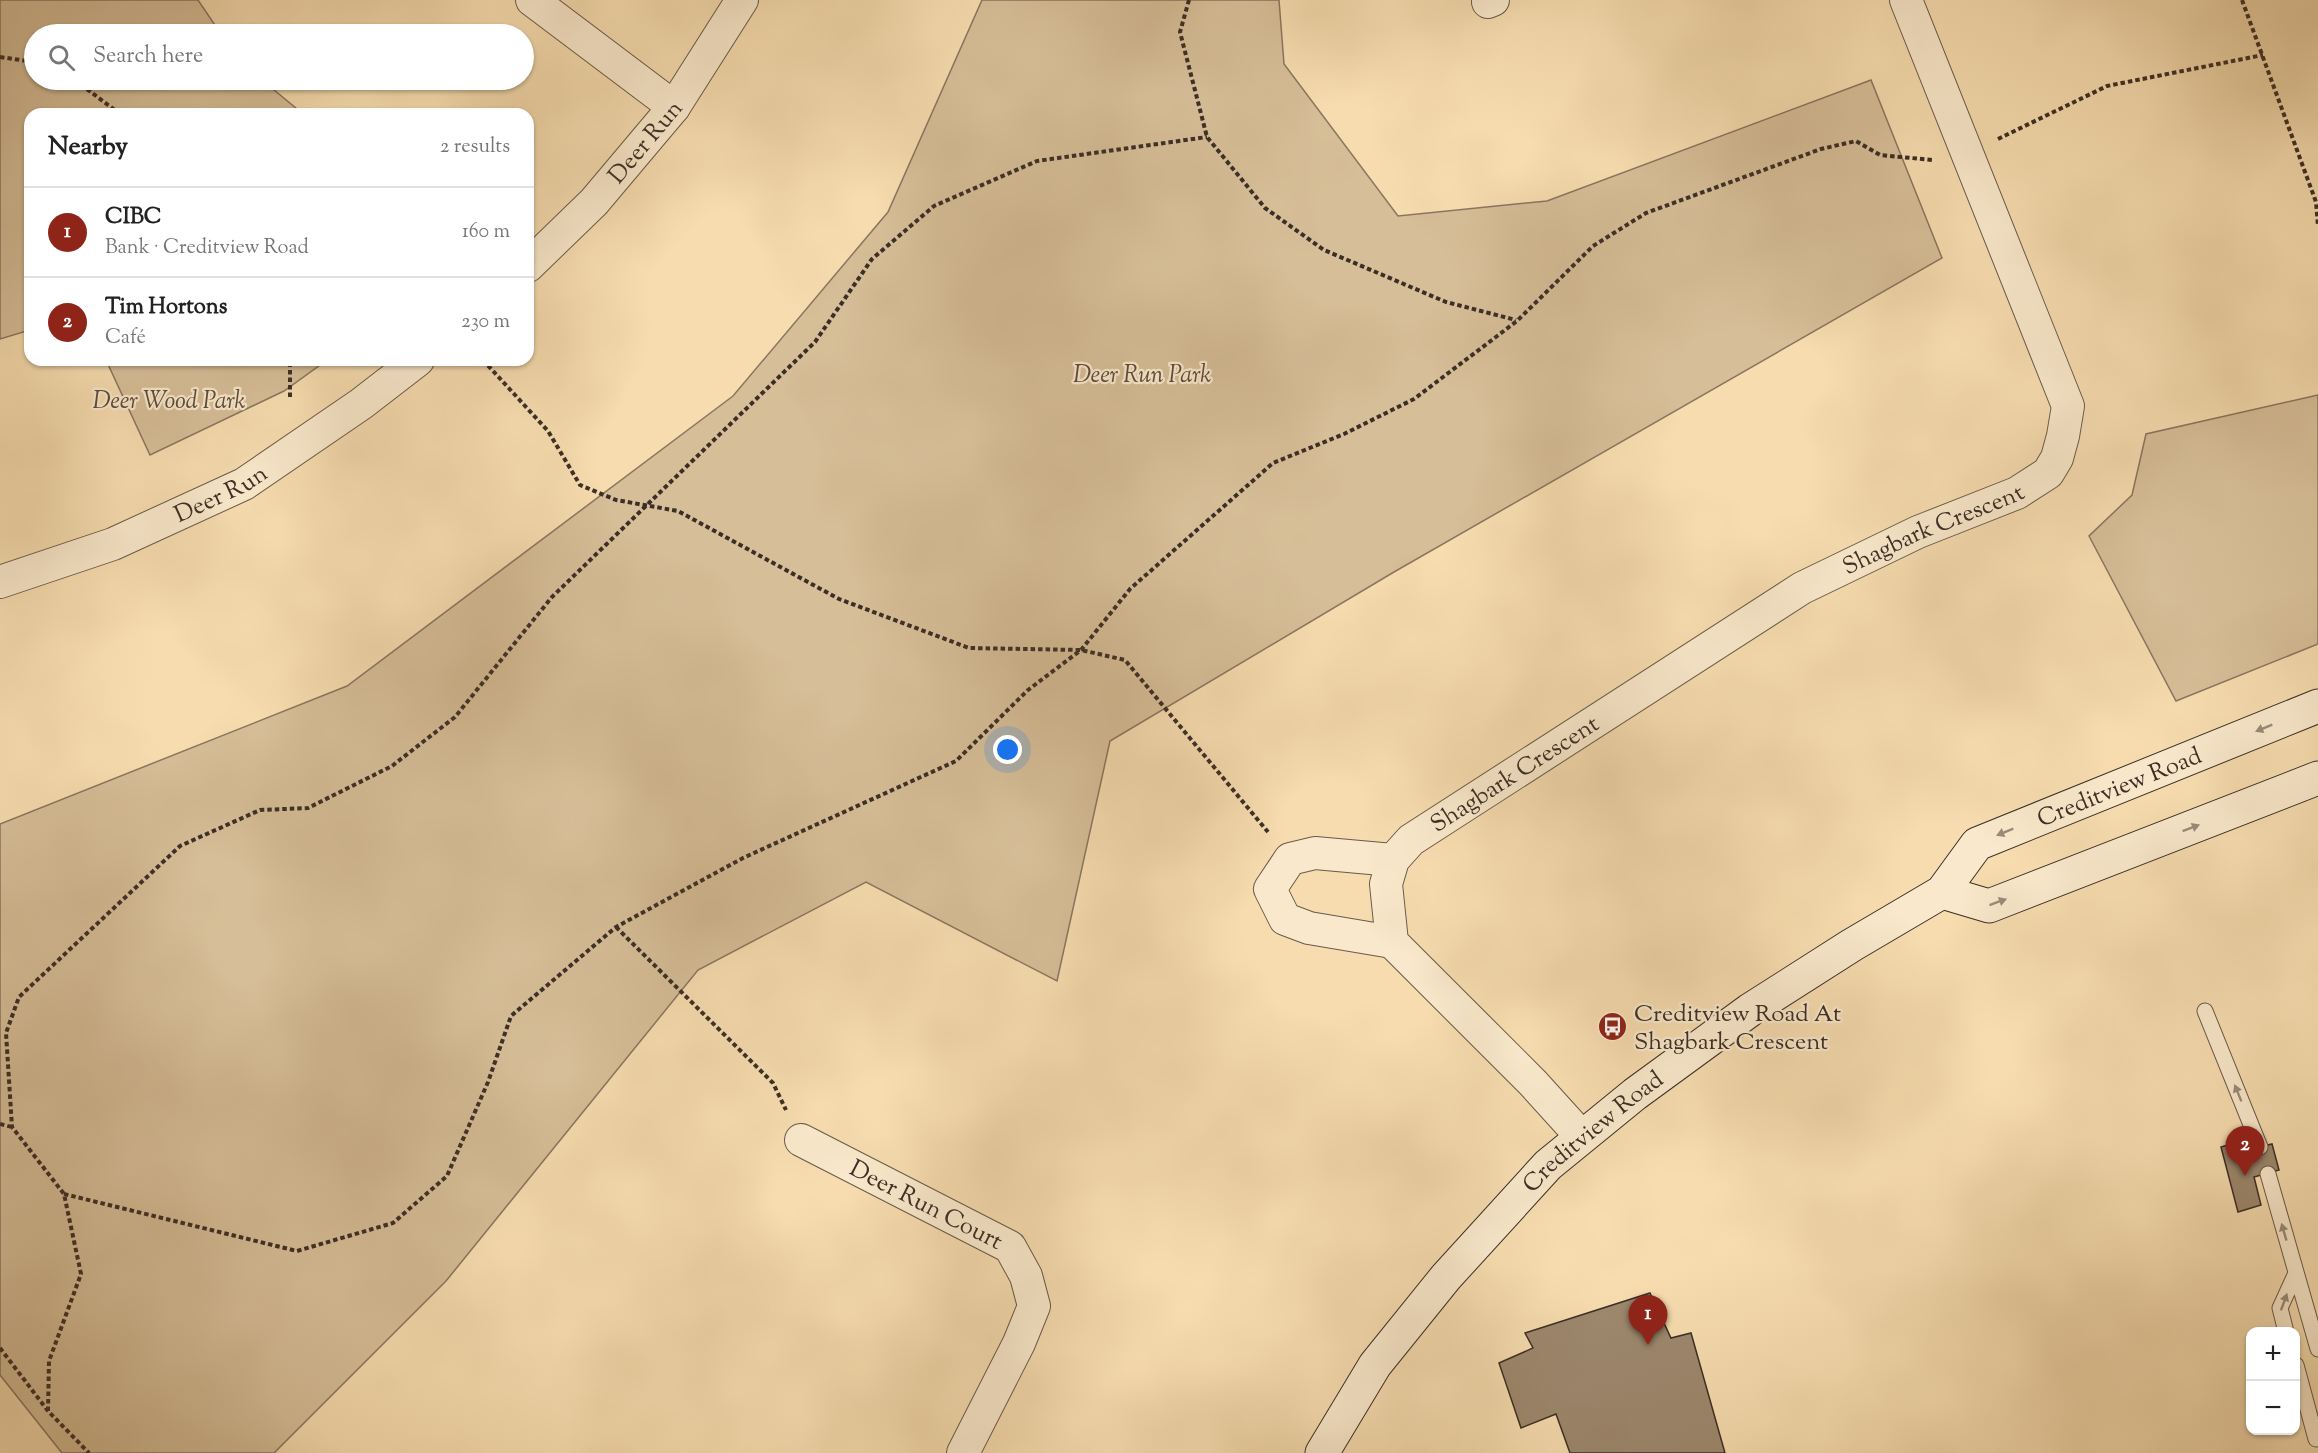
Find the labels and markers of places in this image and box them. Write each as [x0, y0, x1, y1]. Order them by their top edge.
place label: Creditview Road At Shagbark Crescent [1634, 998, 1841, 1060]
bus stop icon: Creditview Road At Shagbark Crescent [1597, 1011, 1629, 1043]
pin: 2 [2226, 1126, 2264, 1176]
pin: 1 [1628, 1296, 1668, 1345]

